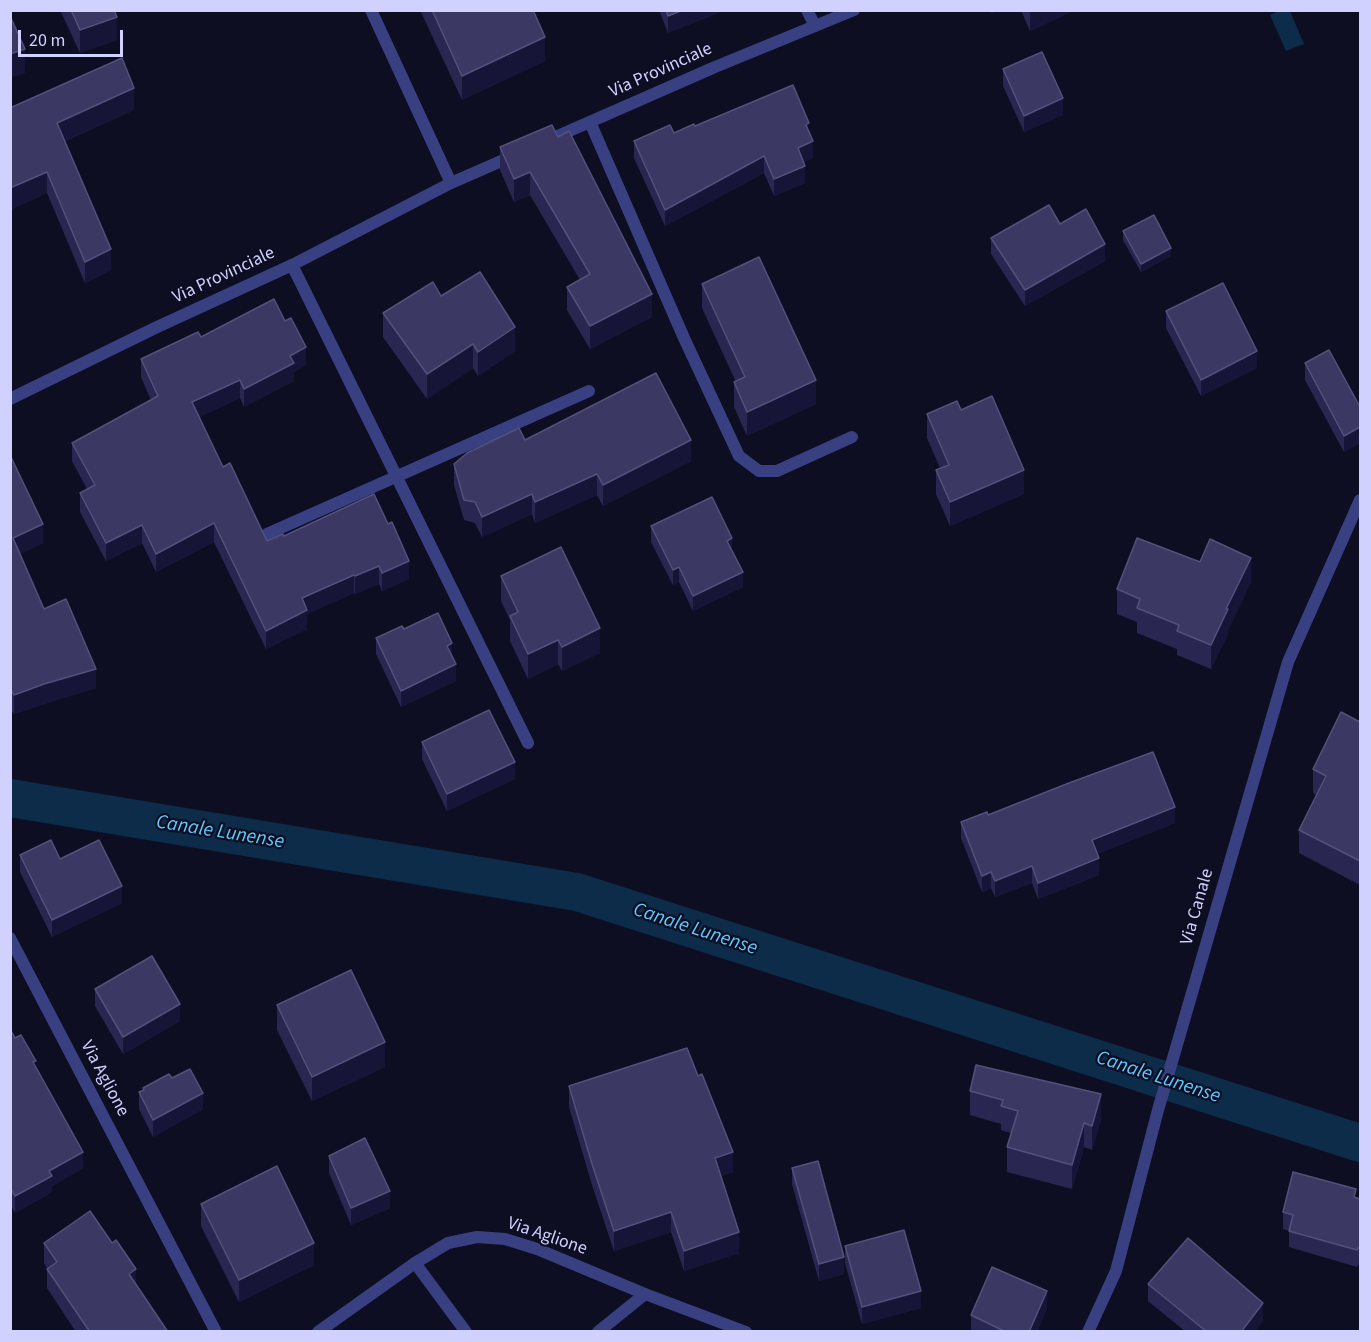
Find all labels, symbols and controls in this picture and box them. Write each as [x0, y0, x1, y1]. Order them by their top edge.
scale bar [21, 18, 126, 56]
text: 20 m [29, 28, 65, 53]
street label: Via Provinciale [606, 39, 716, 103]
street label: Via Provinciale [169, 243, 279, 309]
water label: Canale Lunense [154, 811, 286, 855]
street label: Via Canale [1177, 866, 1219, 948]
water label: Canale Lunense [630, 899, 760, 961]
street label: Via Aglione [75, 1037, 133, 1121]
water label: Canale Lunense [1093, 1047, 1223, 1109]
street label: Via Aglione [504, 1213, 590, 1261]

